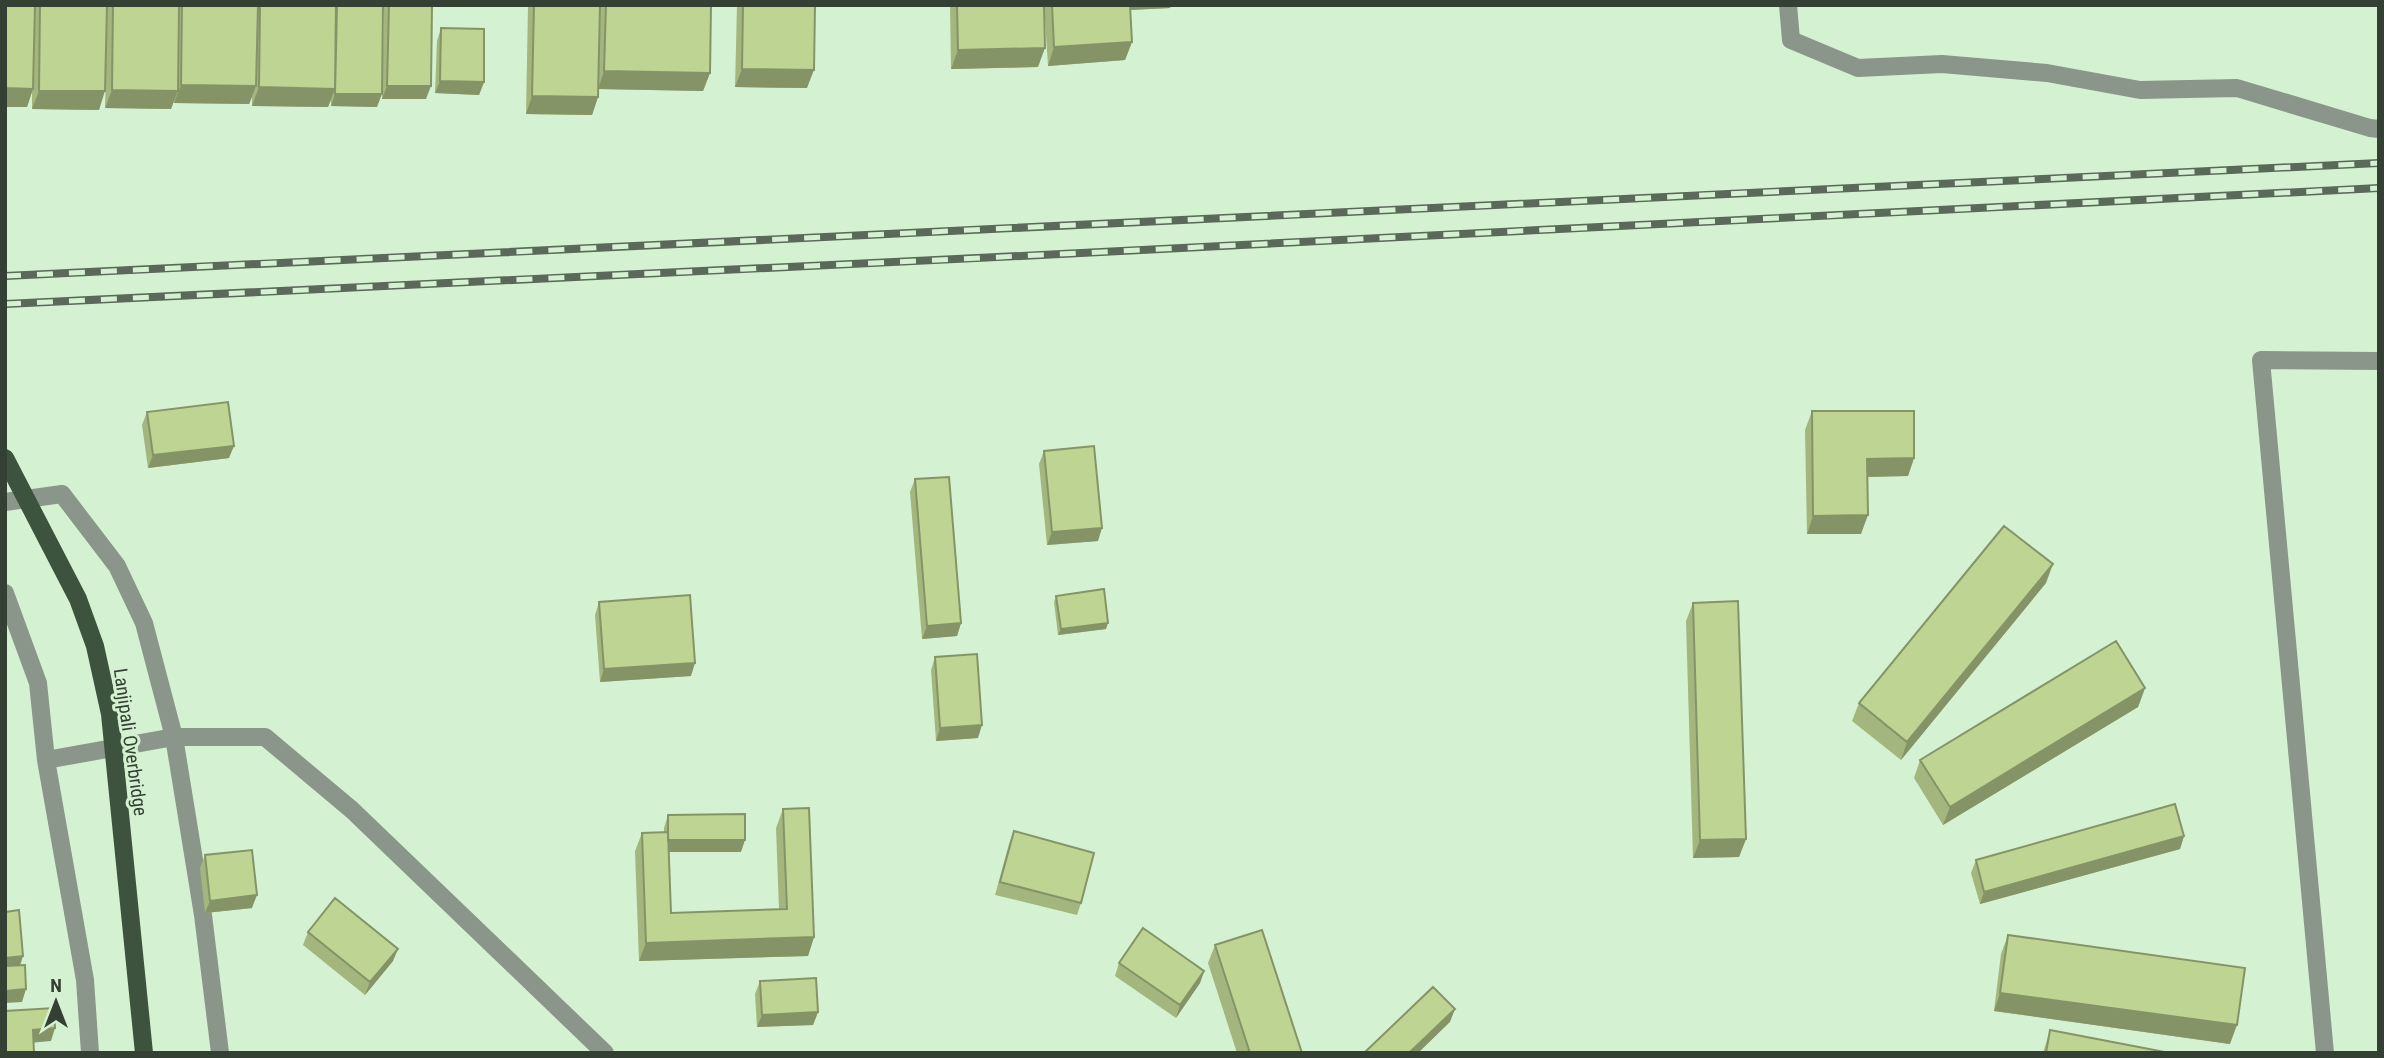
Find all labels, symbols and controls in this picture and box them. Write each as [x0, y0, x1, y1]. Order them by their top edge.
street label: Lanjipali Overbridge [109, 667, 152, 817]
north arrow [21, 967, 91, 1037]
text: N [50, 974, 62, 997]

